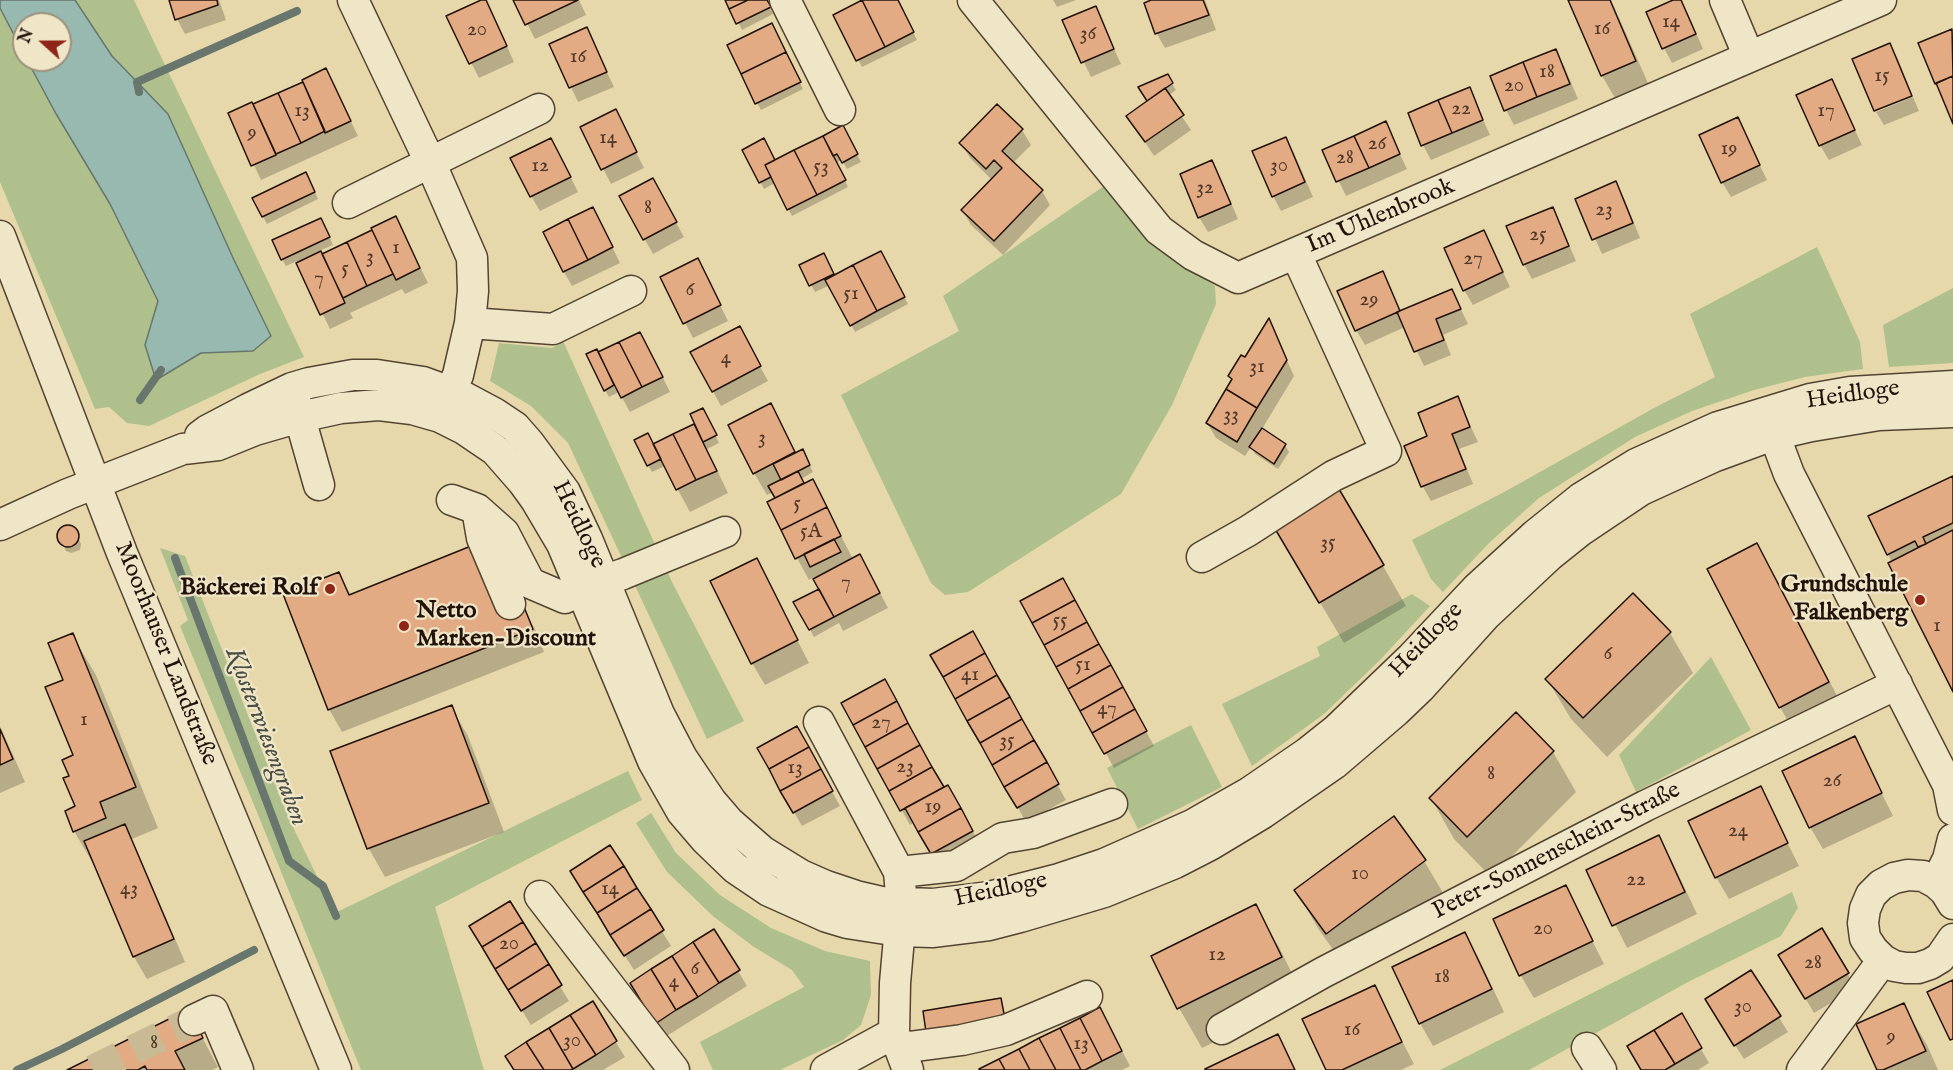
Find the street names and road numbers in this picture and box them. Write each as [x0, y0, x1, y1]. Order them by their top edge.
street label: Im Uhlenbrook [1303, 173, 1459, 261]
street label: Heidloge [1805, 375, 1901, 417]
street label: Heidloge [544, 477, 612, 573]
street label: Moorhauser Landstraße [107, 538, 223, 770]
street label: Heidloge [1384, 597, 1470, 685]
street label: Peter-Sonnenschein-Straße [1428, 777, 1686, 927]
street label: Heidloge [952, 867, 1050, 915]

